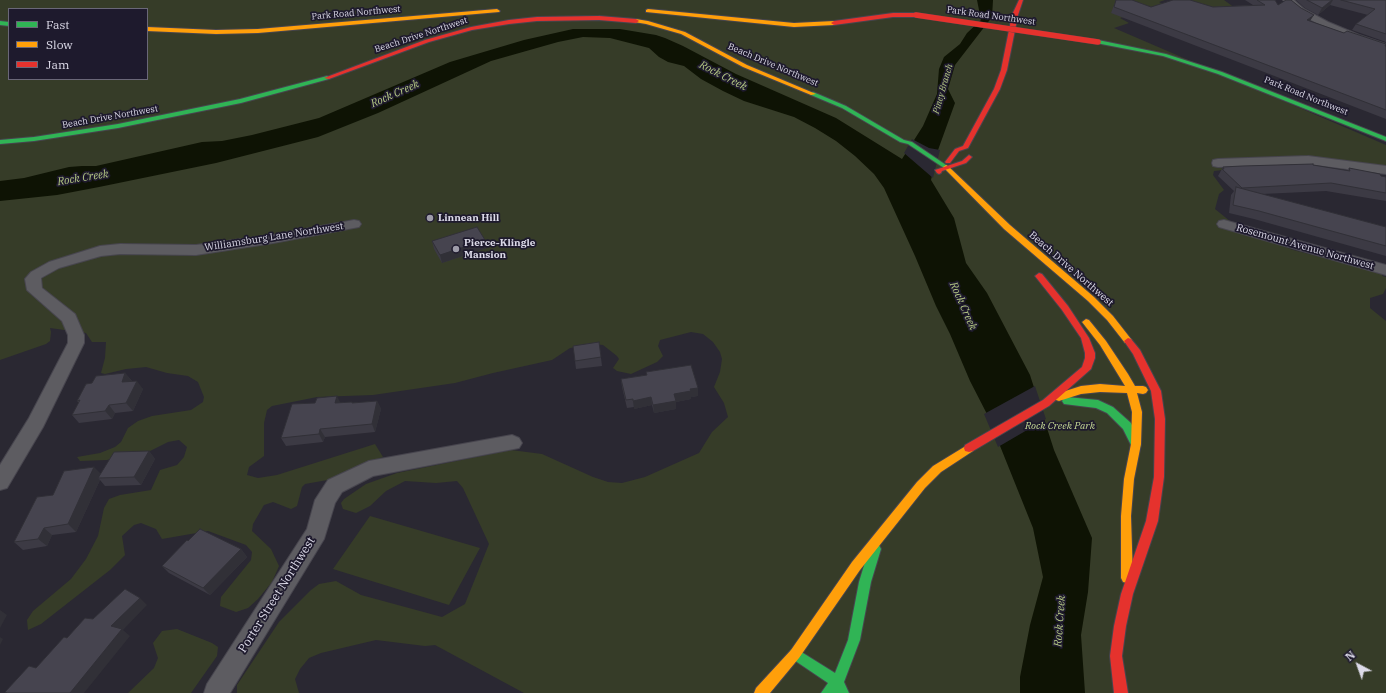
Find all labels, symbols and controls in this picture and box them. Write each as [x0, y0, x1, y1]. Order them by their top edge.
street label: Park Road Northwest [311, 4, 401, 22]
street label: Park Road Northwest [946, 4, 1036, 28]
legend [8, 8, 148, 80]
street label: Beach Drive Northwest [373, 15, 469, 55]
text: Fast [46, 17, 70, 32]
text: Slow [46, 37, 73, 52]
street label: Beach Drive Northwest [726, 41, 820, 89]
text: Jam [46, 57, 69, 72]
water label: Rock Creek [697, 58, 749, 94]
water label: Piney Branch [931, 63, 955, 115]
street label: Park Road Northwest [1263, 74, 1349, 118]
water label: Rock Creek [369, 77, 421, 111]
street label: Beach Drive Northwest [61, 103, 159, 131]
water label: Rock Creek [56, 167, 110, 189]
place label: Linnean Hill [438, 212, 499, 224]
marker: Linnean Hill [425, 213, 435, 223]
street label: Williamsburg Lane Northwest [204, 220, 344, 254]
street label: Rosemount Avenue Northwest [1235, 222, 1375, 272]
street label: Beach Drive Northwest [1026, 229, 1116, 309]
place label: Pierce-Klingle Mansion [464, 237, 535, 260]
marker: Pierce-Klingle Mansion [451, 244, 461, 254]
water label: Rock Creek [946, 280, 980, 332]
park label: Rock Creek Park [1025, 420, 1095, 432]
street label: Porter Street Northwest [236, 535, 318, 655]
water label: Rock Creek [1052, 595, 1068, 647]
north arrow [1338, 645, 1378, 685]
text: N [1342, 648, 1358, 664]

